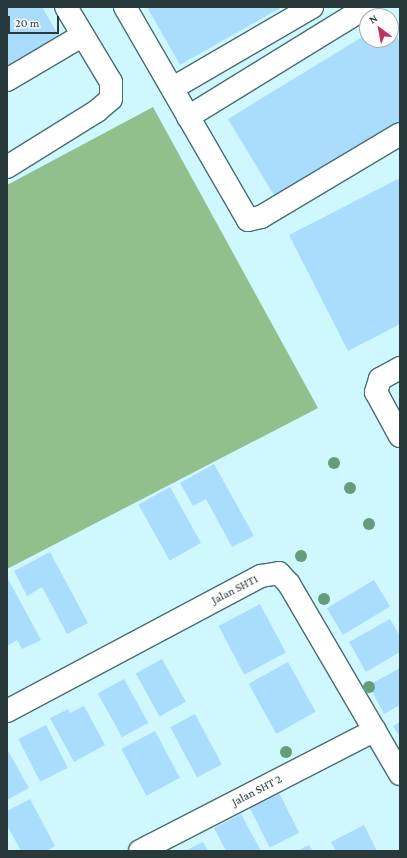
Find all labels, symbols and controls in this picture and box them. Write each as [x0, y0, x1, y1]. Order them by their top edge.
scale bar [10, 8, 61, 34]
north arrow [359, 8, 399, 48]
text: N [367, 12, 380, 26]
text: 20 m [15, 16, 39, 30]
street label: Jalan SHT1 [209, 572, 261, 608]
street label: Jalan SHT 2 [229, 772, 285, 810]

